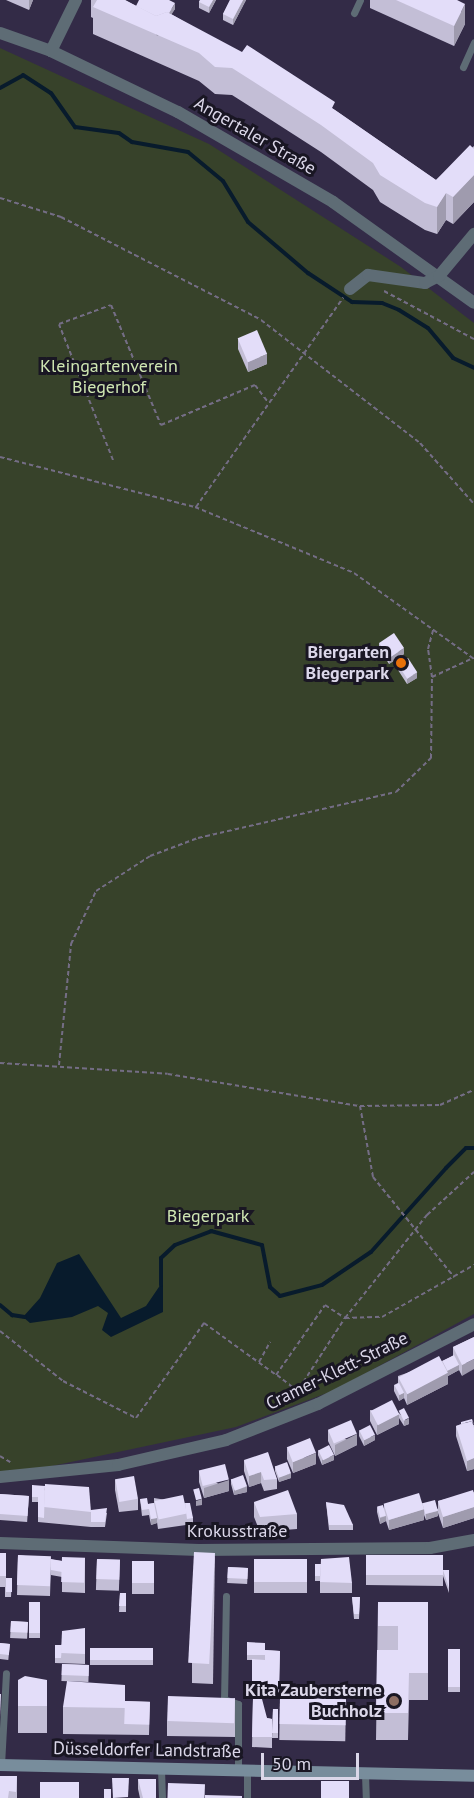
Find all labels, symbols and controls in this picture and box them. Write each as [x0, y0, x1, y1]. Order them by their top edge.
street label: Angertaler Straße [190, 92, 320, 180]
park label: Kleingartenverein Biegerhof [40, 356, 178, 398]
place label: Biergarten Biegerpark [306, 642, 389, 684]
marker: Biergarten Biegerpark [394, 656, 408, 670]
park label: Biegerpark [167, 1205, 249, 1227]
street label: Cramer-Klett-Straße [262, 1327, 412, 1415]
street label: Krokusstraße [187, 1520, 287, 1542]
place label: Kita Zaubersterne Buchholz [245, 1680, 382, 1722]
marker: Kita Zaubersterne Buchholz [387, 1694, 401, 1708]
street label: Düsseldorfer Landstraße [53, 1738, 241, 1762]
scale bar [264, 1741, 362, 1779]
text: 50 m [272, 1752, 311, 1775]

